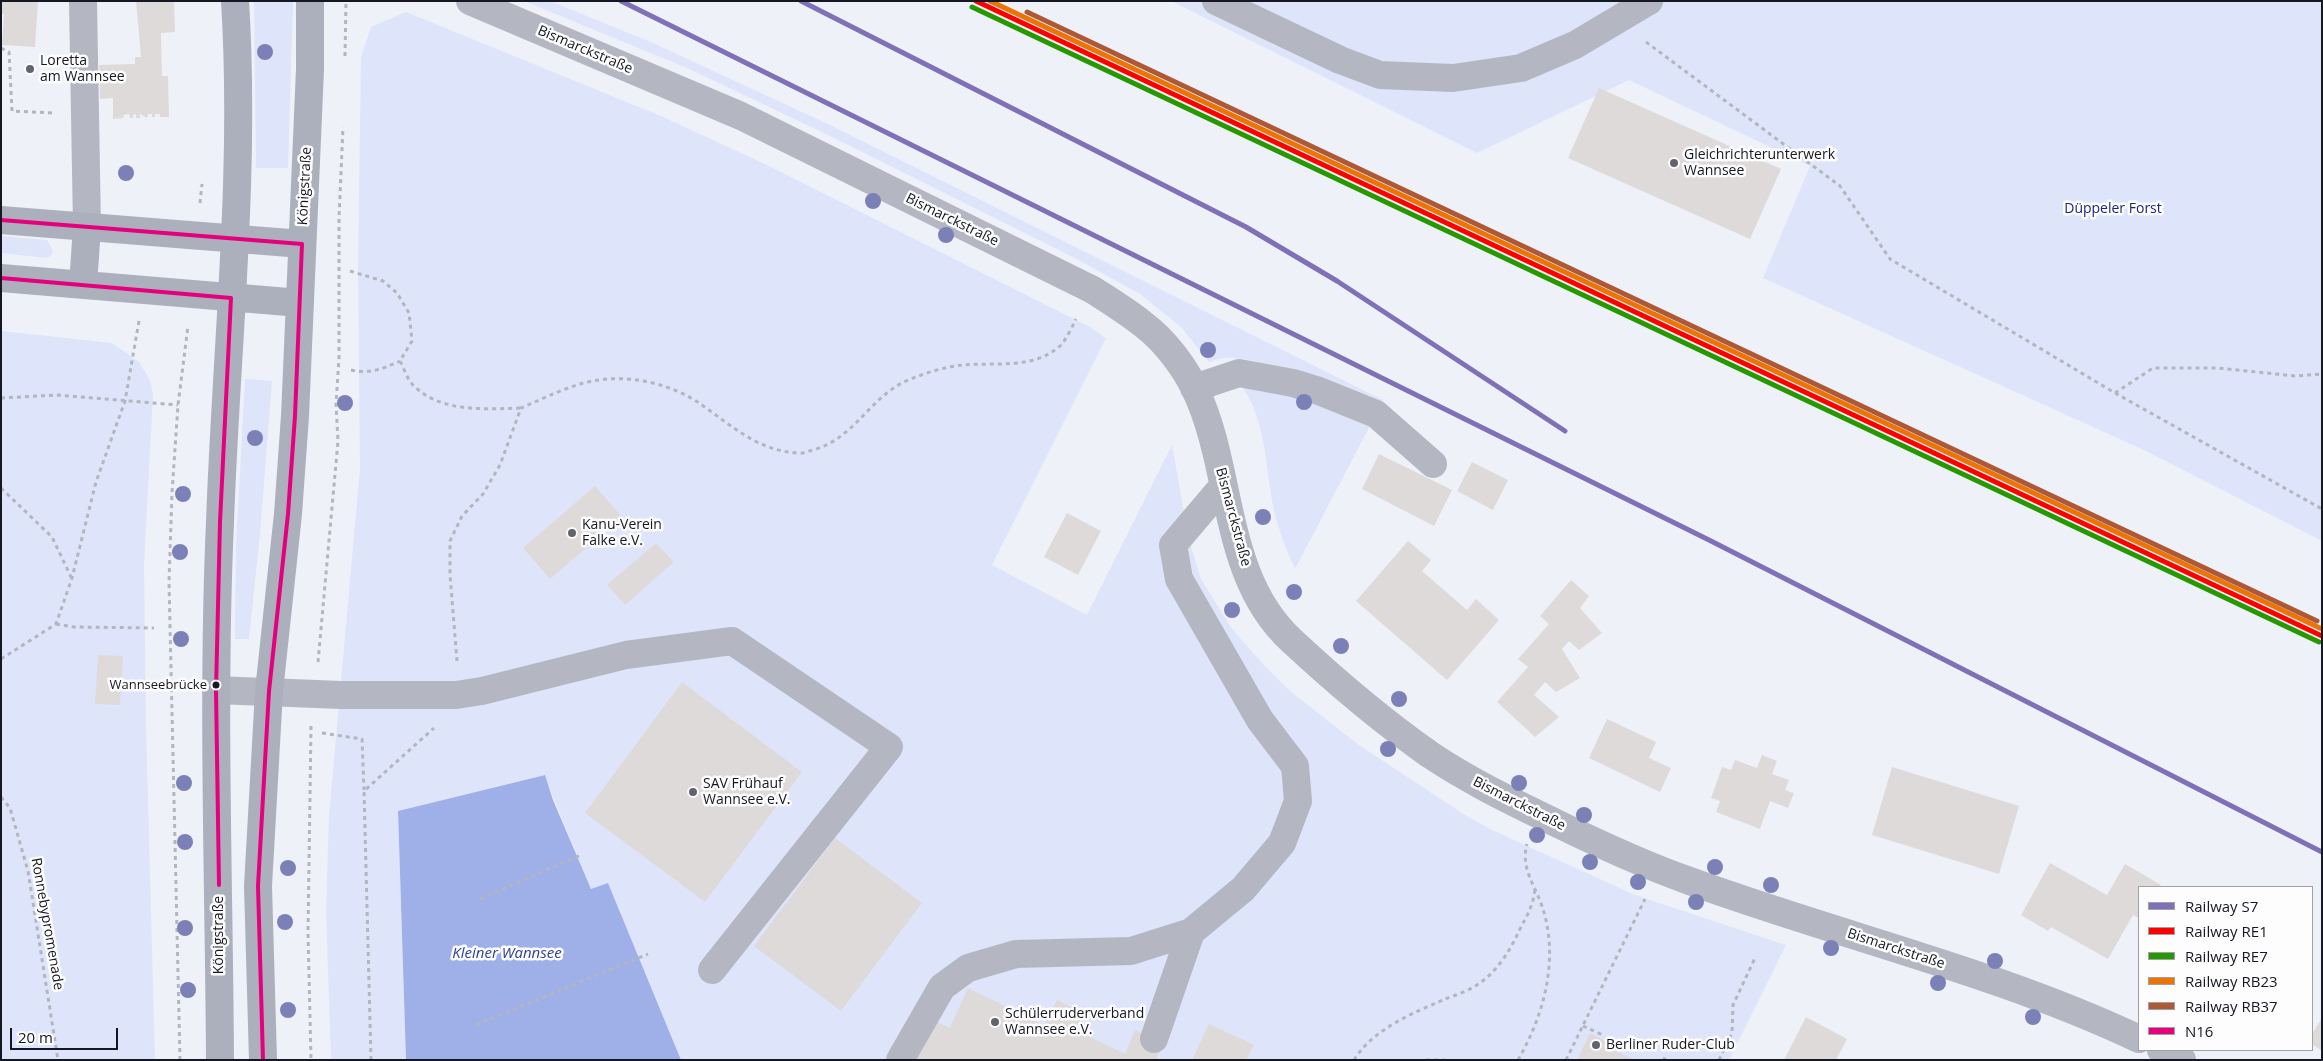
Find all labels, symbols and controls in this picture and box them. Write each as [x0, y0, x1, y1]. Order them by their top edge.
street label: Bismarckstraße [535, 22, 635, 78]
place label: Loretta am Wannsee [40, 53, 125, 85]
marker: Loretta am Wannsee [24, 63, 36, 75]
street label: Königstraße [295, 146, 315, 226]
place label: Gleichrichterunterwerk Wannsee [1684, 147, 1835, 180]
marker: Gleichrichterunterwerk Wannsee [1668, 157, 1680, 169]
street label: Bismarckstraße [903, 190, 1001, 250]
park label: Düppeler Forst [2064, 201, 2162, 217]
street label: Bismarckstraße [1212, 466, 1254, 568]
place label: Kanu-Verein Falke e.V. [582, 517, 662, 550]
marker: Kanu-Verein Falke e.V. [566, 527, 578, 539]
place label: Wannseebrücke [109, 677, 207, 693]
marker: Wannseebrücke [211, 680, 221, 690]
street label: Bismarckstraße [1470, 773, 1568, 835]
place label: SAV Frühauf Wannsee e.V. [703, 776, 790, 809]
marker: SAV Frühauf Wannsee e.V. [687, 786, 699, 798]
street label: Ronnebypromenade [27, 857, 67, 991]
legend [2138, 886, 2313, 1051]
street label: Königstraße [211, 896, 227, 974]
text: Railway S7 [2185, 896, 2258, 916]
text: Railway RE1 [2185, 921, 2268, 941]
street label: Bismarckstraße [1845, 925, 1947, 973]
water label: Kleiner Wannsee [452, 945, 562, 963]
text: Railway RE7 [2185, 946, 2268, 966]
text: Railway RB23 [2185, 971, 2278, 991]
text: Railway RB37 [2185, 996, 2278, 1016]
place label: Schülerruderverband Wannsee e.V. [1005, 1006, 1144, 1038]
marker: Schülerruderverband Wannsee e.V. [989, 1016, 1001, 1028]
scale bar [12, 1018, 120, 1050]
text: N16 [2185, 1021, 2213, 1041]
text: 20 m [18, 1027, 53, 1047]
place label: Berliner Ruder-Club [1606, 1037, 1735, 1053]
marker: Berliner Ruder-Club [1590, 1039, 1602, 1051]

